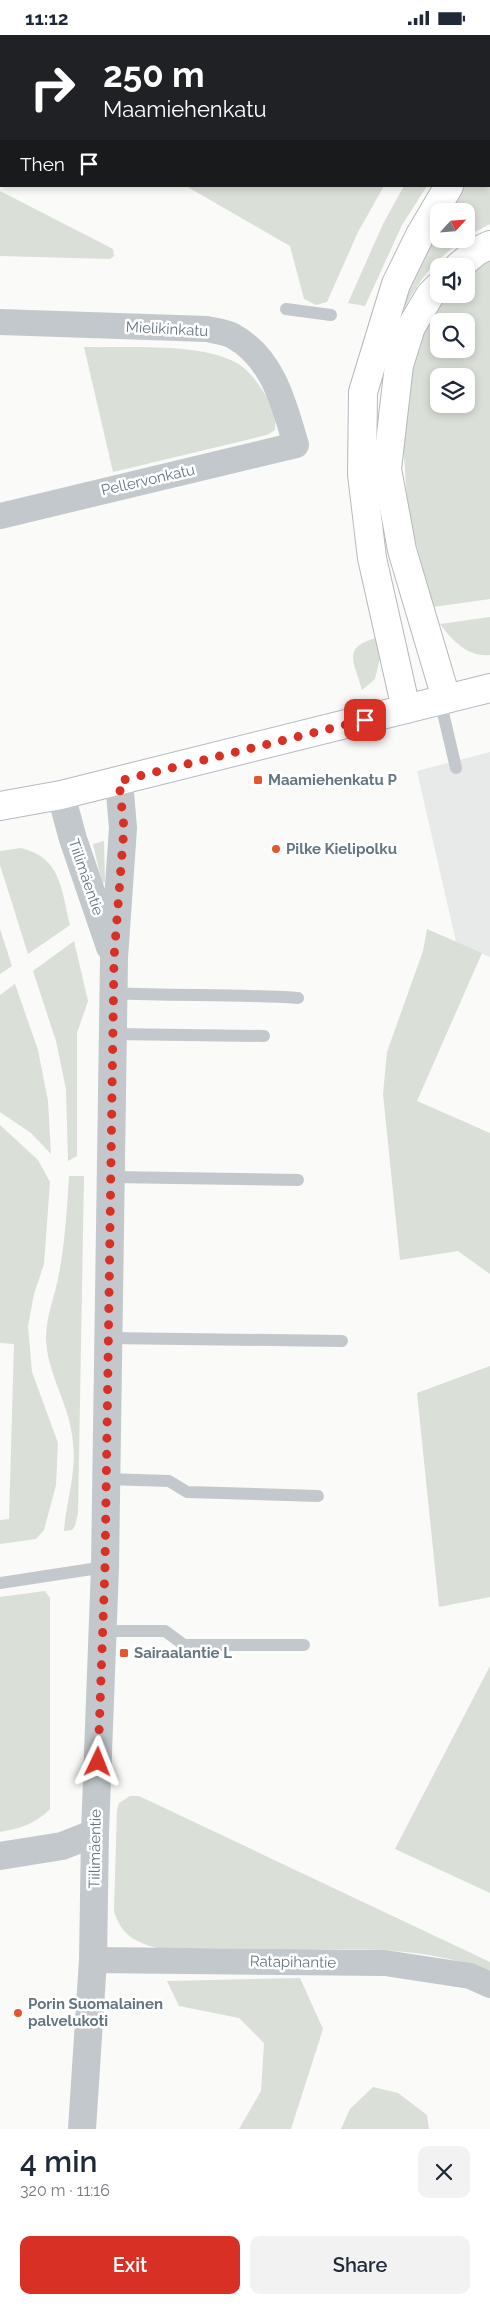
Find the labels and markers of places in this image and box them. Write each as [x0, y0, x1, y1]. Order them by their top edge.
pin [344, 699, 386, 741]
place label: Maamiehenkatu P [268, 771, 397, 789]
marker: Maamiehenkatu P [252, 774, 264, 786]
place label: Pilke Kielipolku [286, 840, 397, 858]
marker: Pilke Kielipolku [270, 843, 282, 855]
place label: Sairaalantie L [134, 1644, 232, 1662]
marker: Sairaalantie L [118, 1647, 130, 1659]
place label: Porin Suomalainen palvelukoti [28, 1995, 163, 2030]
marker: Porin Suomalainen palvelukoti [12, 2007, 24, 2019]

